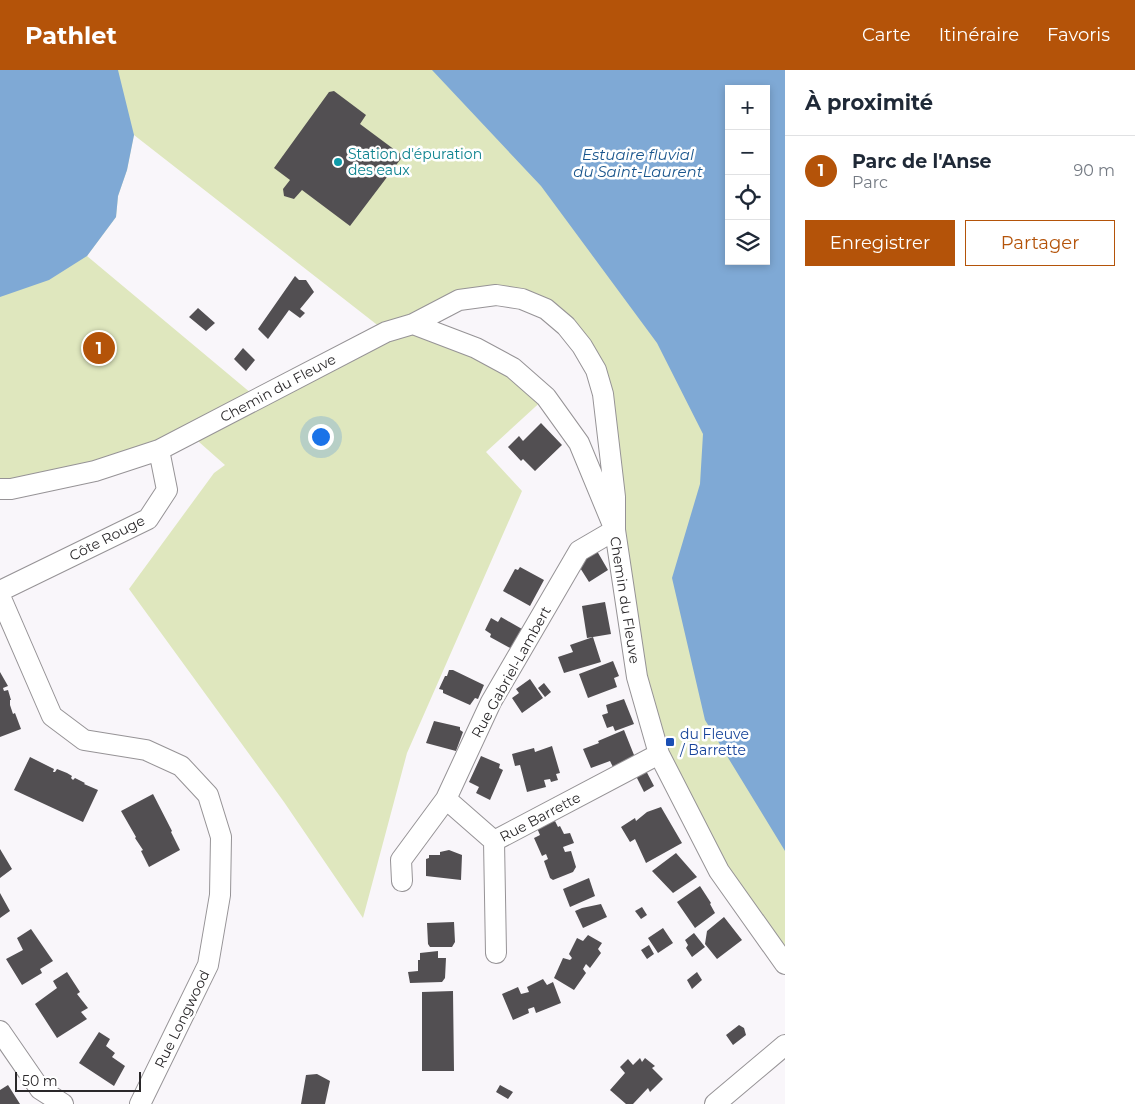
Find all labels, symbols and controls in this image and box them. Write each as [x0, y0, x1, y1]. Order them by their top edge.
text: Pathlet [25, 21, 117, 50]
text: Carte [862, 24, 911, 46]
text: Itinéraire [939, 24, 1019, 46]
text: Favoris [1047, 24, 1110, 46]
map controls [725, 85, 770, 265]
button: + [725, 85, 770, 130]
text: À proximité [805, 90, 933, 115]
button: − [725, 130, 770, 175]
place label: Station d'épuration des eaux [348, 145, 482, 179]
water label: Estuaire fluvial du Saint-Laurent [573, 145, 703, 181]
text: Parc de l'Anse [852, 150, 992, 173]
marker: Station d'épuration des eaux [332, 156, 344, 168]
text: 1 [818, 161, 824, 180]
text: 90 m [1073, 161, 1115, 180]
text: Parc [852, 173, 888, 192]
button: locate [725, 175, 770, 220]
button: layers [725, 220, 770, 265]
button: Enregistrer [805, 220, 955, 266]
button: Partager [965, 220, 1115, 266]
pin: 1 [83, 329, 115, 367]
street label: Chemin du Fleuve [217, 350, 339, 426]
your location [308, 424, 334, 450]
street label: Côte Rouge [66, 511, 148, 565]
street label: Chemin du Fleuve [606, 535, 644, 665]
street label: Rue Gabriel-Lambert [467, 603, 555, 741]
place label: du Fleuve / Barrette [679, 725, 749, 759]
marker: du Fleuve / Barrette [664, 736, 676, 748]
street label: Rue Barrette [496, 788, 584, 846]
street label: Rue Longwood [151, 967, 213, 1071]
scale bar [15, 1069, 141, 1092]
text: 50 m [22, 1072, 58, 1090]

